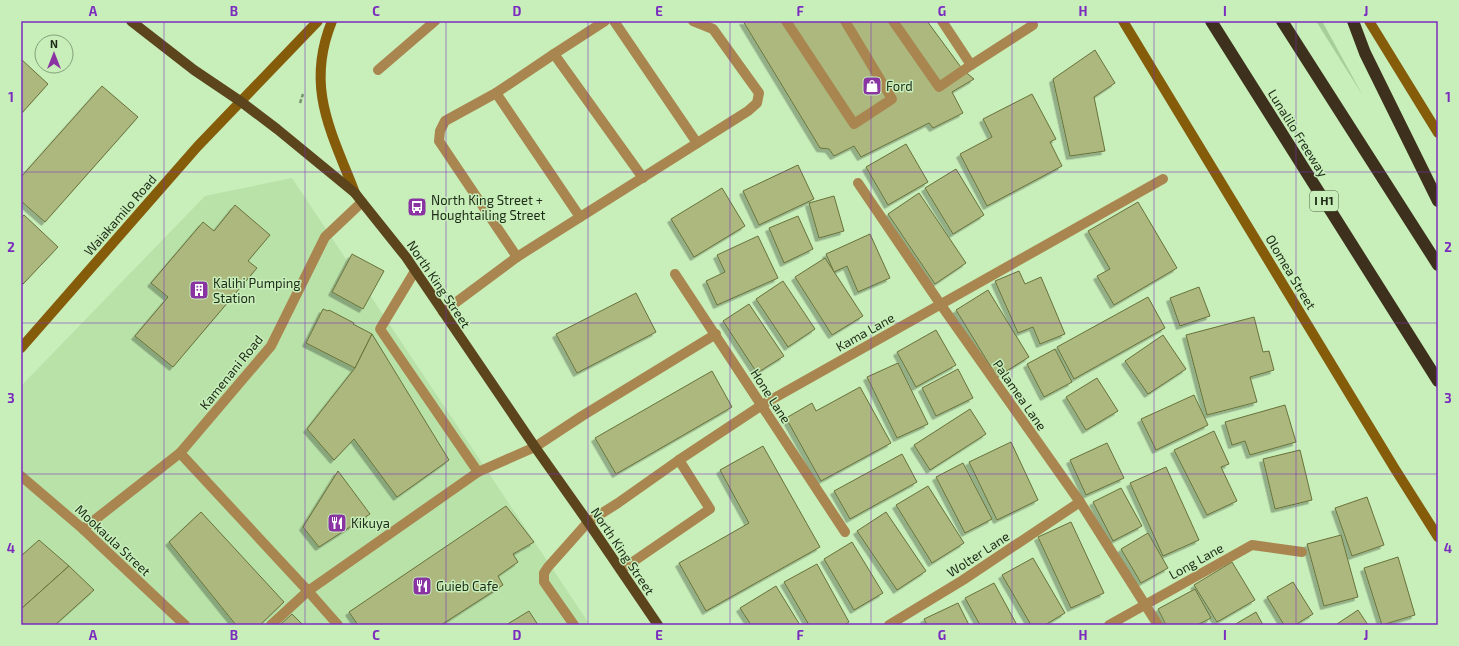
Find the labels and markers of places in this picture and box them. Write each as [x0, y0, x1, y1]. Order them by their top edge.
shop icon: Ford [861, 75, 883, 97]
place label: Ford [886, 78, 913, 94]
place label: North King Street + Houghtailing Street [431, 192, 546, 223]
bus stop icon: North King Street + Houghtailing Street [406, 196, 428, 218]
place label: Kalihi Pumping Station [213, 275, 301, 306]
building icon: Kalihi Pumping Station [188, 279, 210, 301]
restaurant icon: Kikuya [326, 512, 348, 534]
place label: Kikuya [351, 515, 390, 531]
restaurant icon: Guieb Cafe [411, 575, 433, 597]
place label: Guieb Cafe [436, 578, 498, 594]

